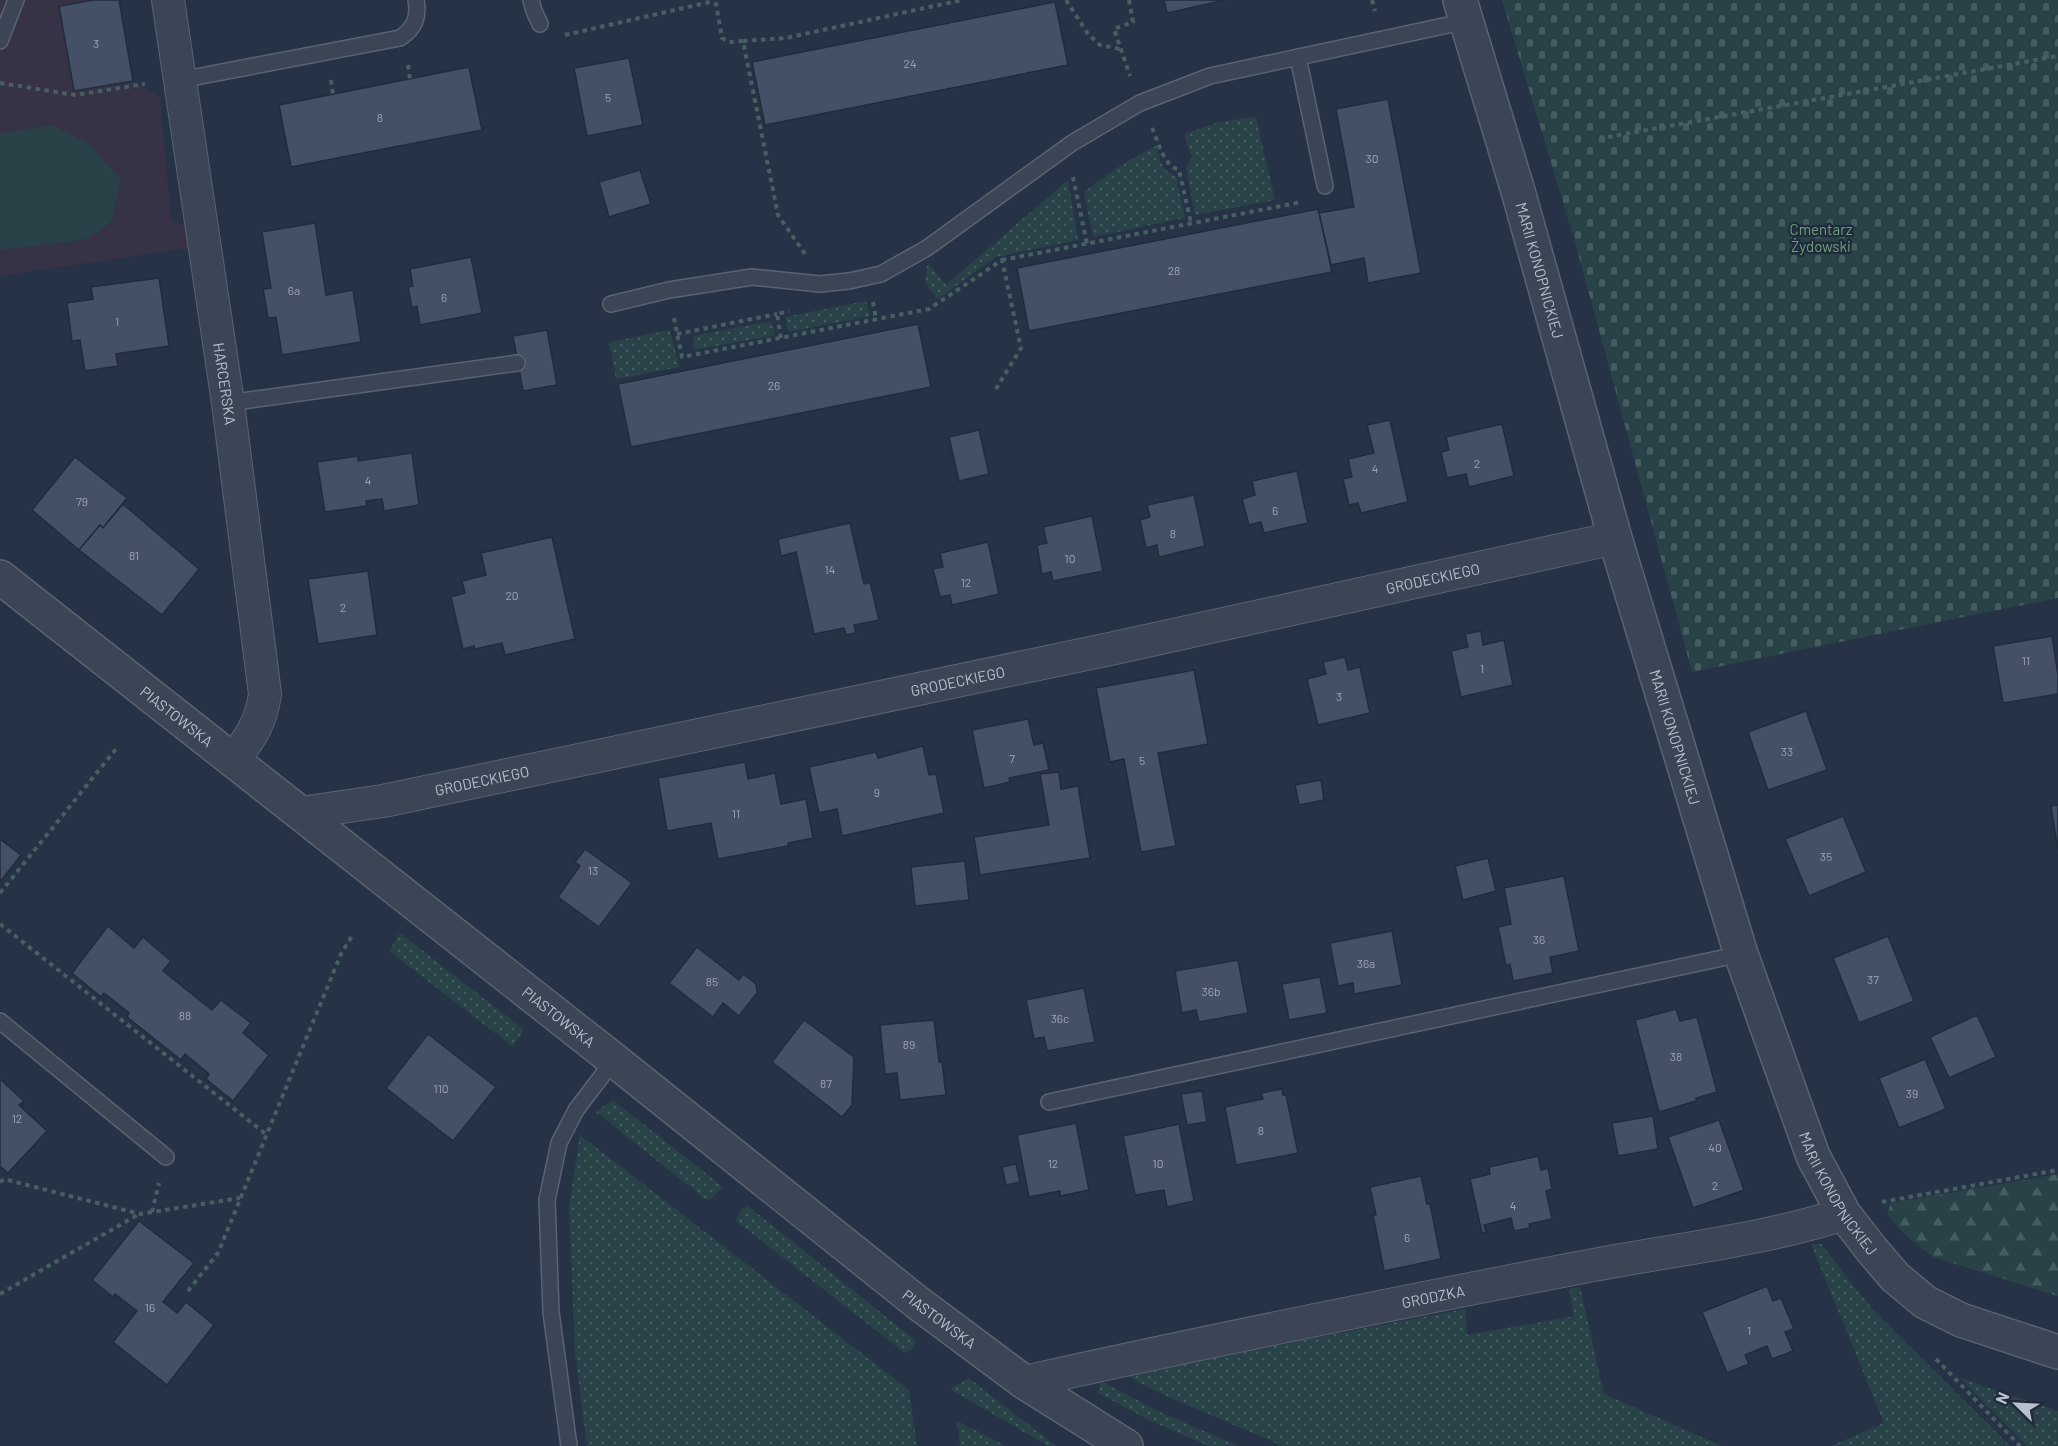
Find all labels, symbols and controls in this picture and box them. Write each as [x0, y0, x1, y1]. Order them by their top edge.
house number: 3 [93, 36, 99, 50]
house number: 24 [903, 56, 917, 70]
house number: 5 [605, 90, 611, 104]
house number: 8 [377, 110, 383, 124]
house number: 30 [1366, 151, 1378, 165]
street label: MARII KONOPNICKIEJ [1513, 200, 1568, 340]
park label: Cmentarz Żydowski [1790, 220, 1853, 255]
house number: 28 [1168, 263, 1180, 277]
house number: 6a [288, 283, 300, 297]
house number: 6 [441, 290, 447, 304]
house number: 1 [115, 314, 119, 328]
street label: HARCERSKA [210, 341, 240, 426]
house number: 26 [768, 378, 780, 392]
house number: 2 [1474, 456, 1480, 470]
house number: 4 [1372, 461, 1378, 475]
house number: 4 [365, 473, 371, 487]
house number: 79 [76, 494, 88, 508]
house number: 6 [1272, 503, 1278, 517]
house number: 8 [1170, 526, 1176, 540]
house number: 81 [129, 548, 139, 562]
house number: 10 [1065, 551, 1075, 565]
street label: GRODECKIEGO [1384, 559, 1481, 597]
house number: 14 [825, 562, 835, 576]
house number: 12 [961, 575, 971, 589]
house number: 20 [505, 588, 519, 602]
house number: 2 [340, 600, 346, 614]
house number: 11 [2022, 653, 2030, 667]
house number: 1 [1480, 661, 1484, 675]
street label: GRODECKIEGO [909, 662, 1006, 699]
street label: MARII KONOPNICKIEJ [1646, 667, 1704, 807]
street label: PIASTOWSKA [137, 682, 217, 750]
house number: 3 [1336, 689, 1342, 703]
house number: 33 [1781, 744, 1793, 758]
house number: 7 [1009, 751, 1015, 765]
house number: 5 [1139, 753, 1145, 767]
street label: GRODECKIEGO [433, 762, 531, 799]
house number: 9 [874, 785, 880, 799]
house number: 11 [732, 806, 740, 820]
house number: 35 [1820, 849, 1832, 863]
house number: 13 [588, 863, 598, 877]
house number: 36 [1533, 932, 1545, 946]
house number: 36a [1357, 956, 1375, 970]
house number: 37 [1867, 972, 1879, 986]
house number: 85 [706, 974, 718, 988]
street label: PIASTOWSKA [519, 983, 599, 1051]
house number: 36b [1202, 984, 1220, 998]
house number: 88 [179, 1008, 191, 1022]
house number: 36c [1051, 1011, 1069, 1025]
house number: 89 [903, 1037, 915, 1051]
house number: 38 [1670, 1049, 1682, 1063]
house number: 87 [820, 1076, 832, 1090]
house number: 110 [433, 1081, 449, 1095]
house number: 39 [1906, 1086, 1918, 1100]
house number: 12 [12, 1111, 22, 1125]
house number: 8 [1258, 1123, 1264, 1137]
street label: MARII KONOPNICKIEJ [1796, 1129, 1881, 1259]
house number: 40 [1708, 1140, 1722, 1154]
house number: 12 [1048, 1156, 1058, 1170]
house number: 10 [1153, 1156, 1163, 1170]
house number: 2 [1712, 1178, 1718, 1192]
house number: 4 [1510, 1198, 1516, 1212]
house number: 6 [1404, 1230, 1410, 1244]
street label: GRODZKA [1400, 1281, 1466, 1311]
street label: PIASTOWSKA [899, 1285, 980, 1352]
house number: 16 [145, 1300, 155, 1314]
house number: 1 [1747, 1323, 1751, 1337]
north arrow [1986, 1374, 2046, 1434]
text: N [1991, 1389, 2013, 1406]

